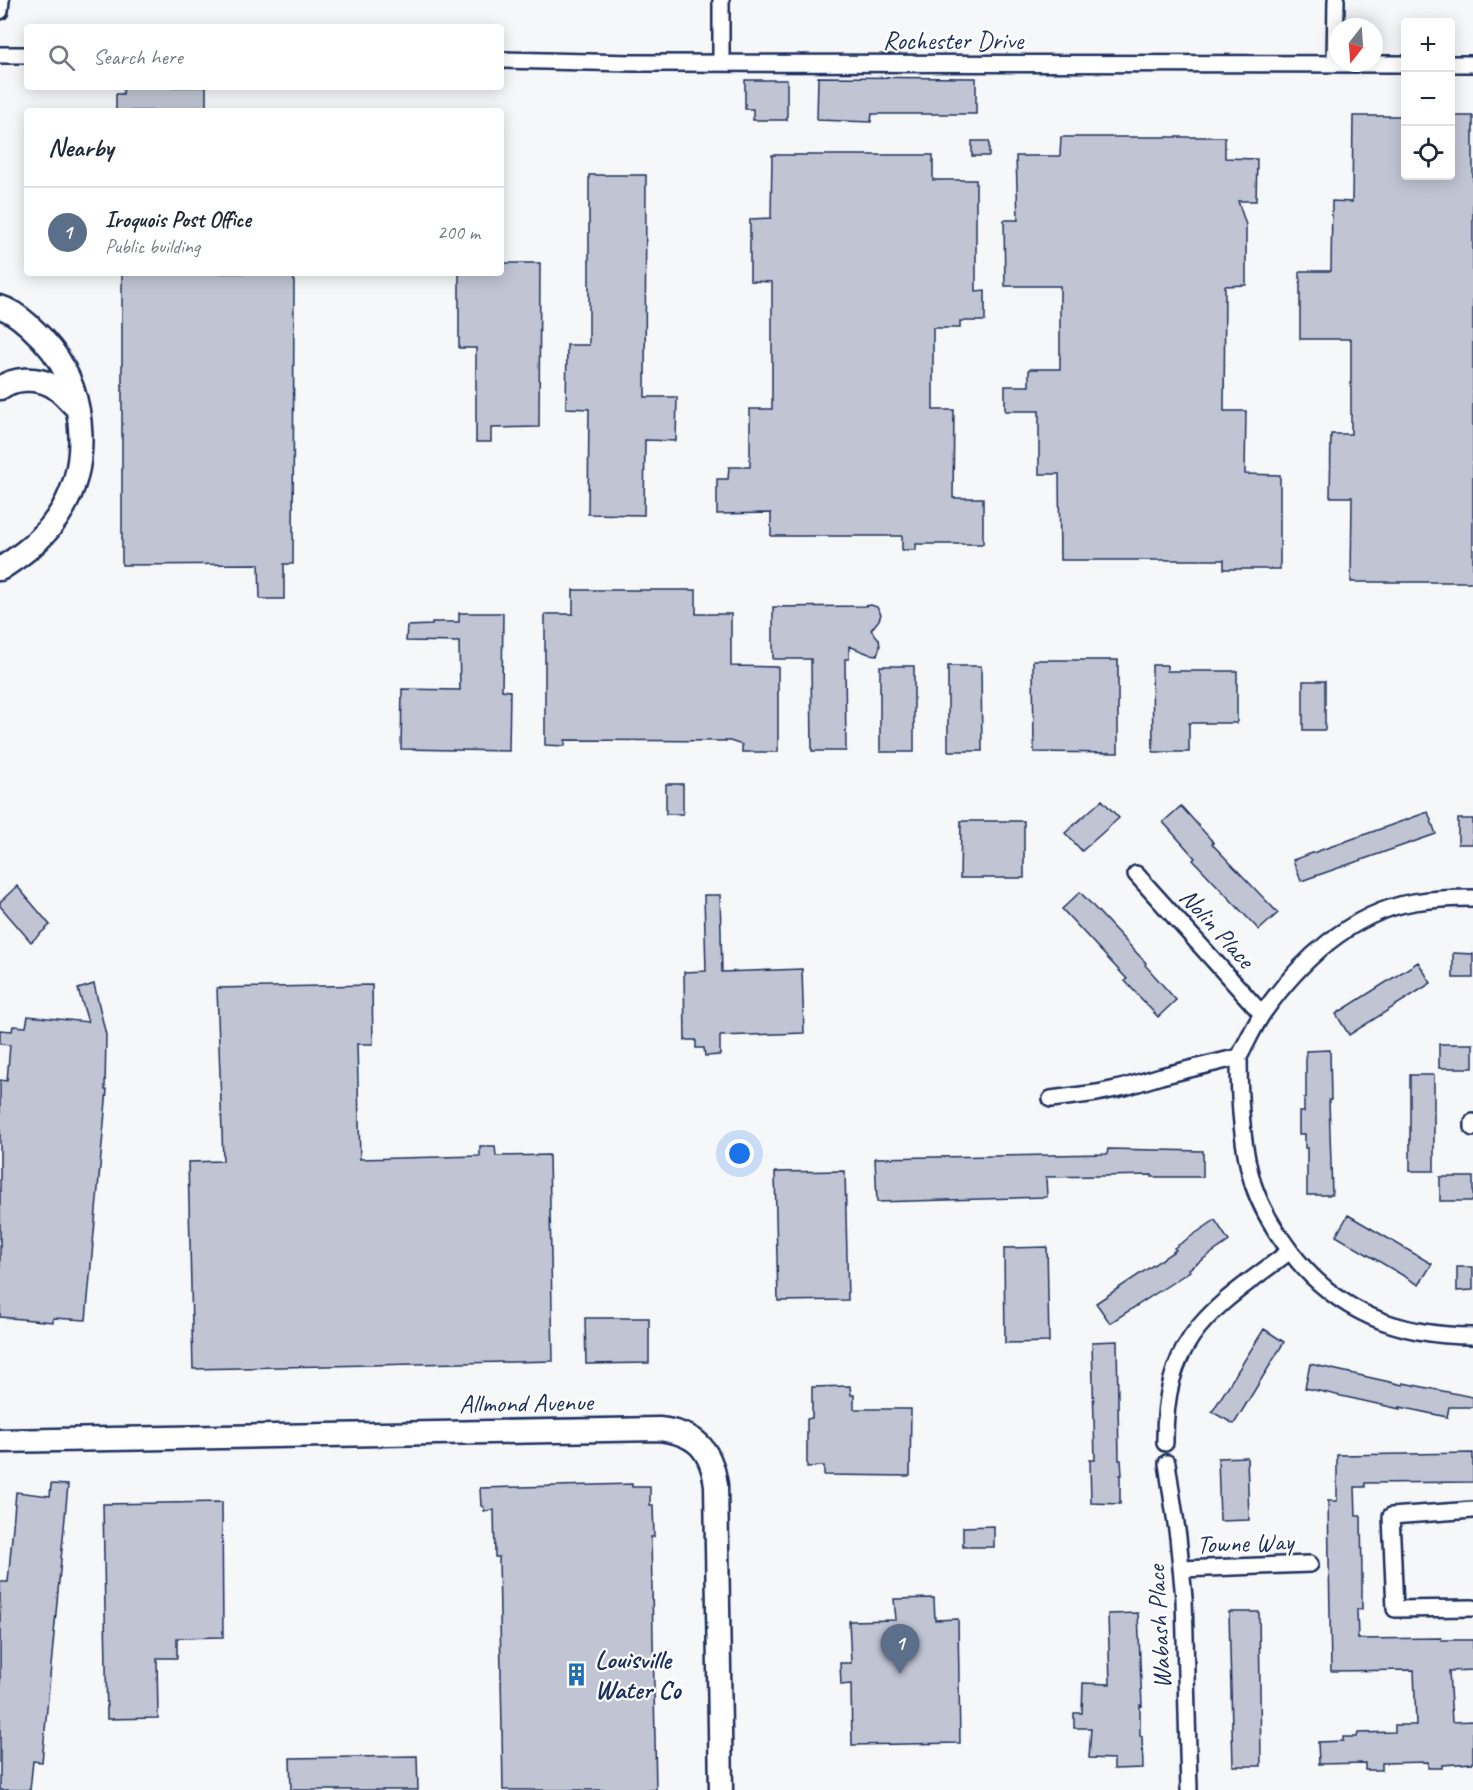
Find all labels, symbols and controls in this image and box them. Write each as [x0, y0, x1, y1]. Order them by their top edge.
north arrow [1329, 18, 1383, 72]
map controls [1401, 18, 1455, 180]
button: + [1401, 18, 1455, 72]
search box [24, 24, 504, 90]
street label: Rochester Drive [883, 24, 1025, 57]
icon: search [45, 41, 78, 74]
text: Search here [93, 43, 183, 71]
button: − [1401, 72, 1455, 126]
button: locate [1401, 126, 1455, 180]
text: Nearby [48, 131, 113, 164]
text: Iroquois Post Office [105, 206, 251, 234]
text: 1 [63, 220, 72, 245]
text: 200 m [437, 220, 480, 245]
text: Public building [105, 234, 200, 259]
street label: Nolin Place [1172, 881, 1263, 977]
your location [725, 1139, 754, 1168]
street label: Allmond Avenue [459, 1385, 596, 1421]
street label: Towne Way [1196, 1525, 1296, 1561]
street label: Wabash Place [1139, 1562, 1179, 1690]
pin: 1 [880, 1624, 920, 1674]
place label: Louisville Water Co [595, 1643, 682, 1706]
building icon: Louisville Water Co [564, 1661, 590, 1687]

